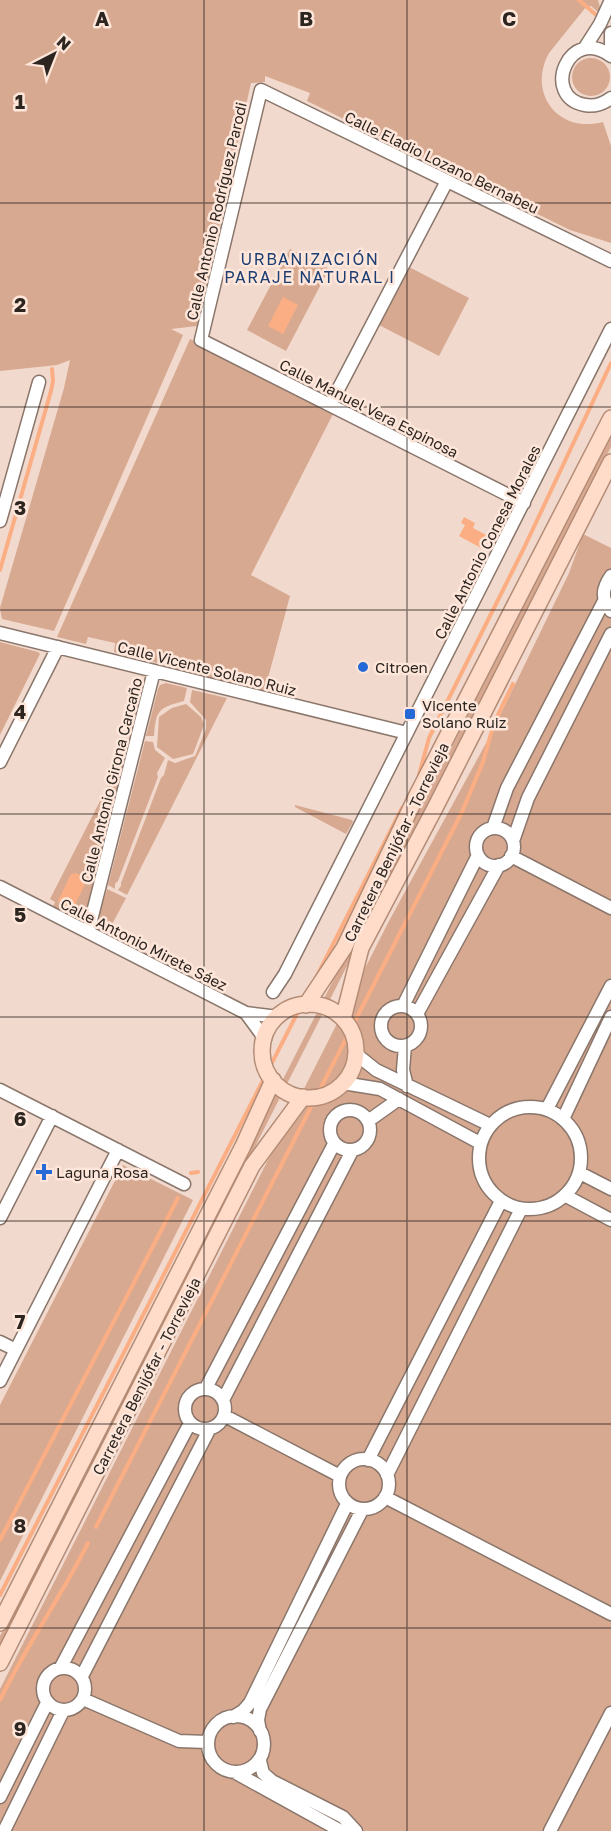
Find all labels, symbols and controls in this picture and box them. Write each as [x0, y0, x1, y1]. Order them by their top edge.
text: A [95, 6, 109, 30]
text: B [299, 6, 313, 30]
text: C [502, 6, 516, 30]
north arrow [24, 24, 84, 84]
text: N [53, 31, 75, 54]
text: 1 [15, 89, 25, 113]
street label: Calle Antonio Rodríguez Parodi [182, 100, 250, 322]
street label: Calle Eladio Lozano Bernabeu [342, 107, 542, 217]
district label: URBANIZACIÓN PARAJE NATURAL I [224, 249, 396, 287]
text: 2 [14, 292, 26, 316]
street label: Calle Manuel Vera Espinosa [277, 355, 461, 461]
street label: Calle Antonio Conesa Morales [430, 442, 544, 642]
text: 3 [14, 495, 26, 519]
street label: Calle Vicente Solano Ruiz [116, 637, 299, 699]
place label: Citroen [375, 658, 428, 676]
marker: Citroen [356, 660, 370, 674]
street label: Calle Antonio Girona Carcaño [77, 676, 145, 884]
place label: Vicente Solano Ruiz [422, 696, 507, 731]
text: 4 [14, 699, 26, 723]
marker: Vicente Solano Ruiz [403, 707, 417, 721]
street label: Carretera Benijófar - Torrevieja [340, 739, 452, 945]
street label: Calle Antonio Mirete Sáez [58, 894, 231, 994]
text: 5 [14, 902, 26, 926]
text: 6 [14, 1106, 26, 1130]
place label: Laguna Rosa [56, 1163, 148, 1181]
marker: Laguna Rosa [37, 1165, 51, 1179]
street label: Carretera Benijófar - Torrevieja [88, 1274, 204, 1478]
text: 7 [15, 1309, 26, 1333]
text: 8 [14, 1513, 26, 1537]
text: 9 [14, 1716, 26, 1740]

